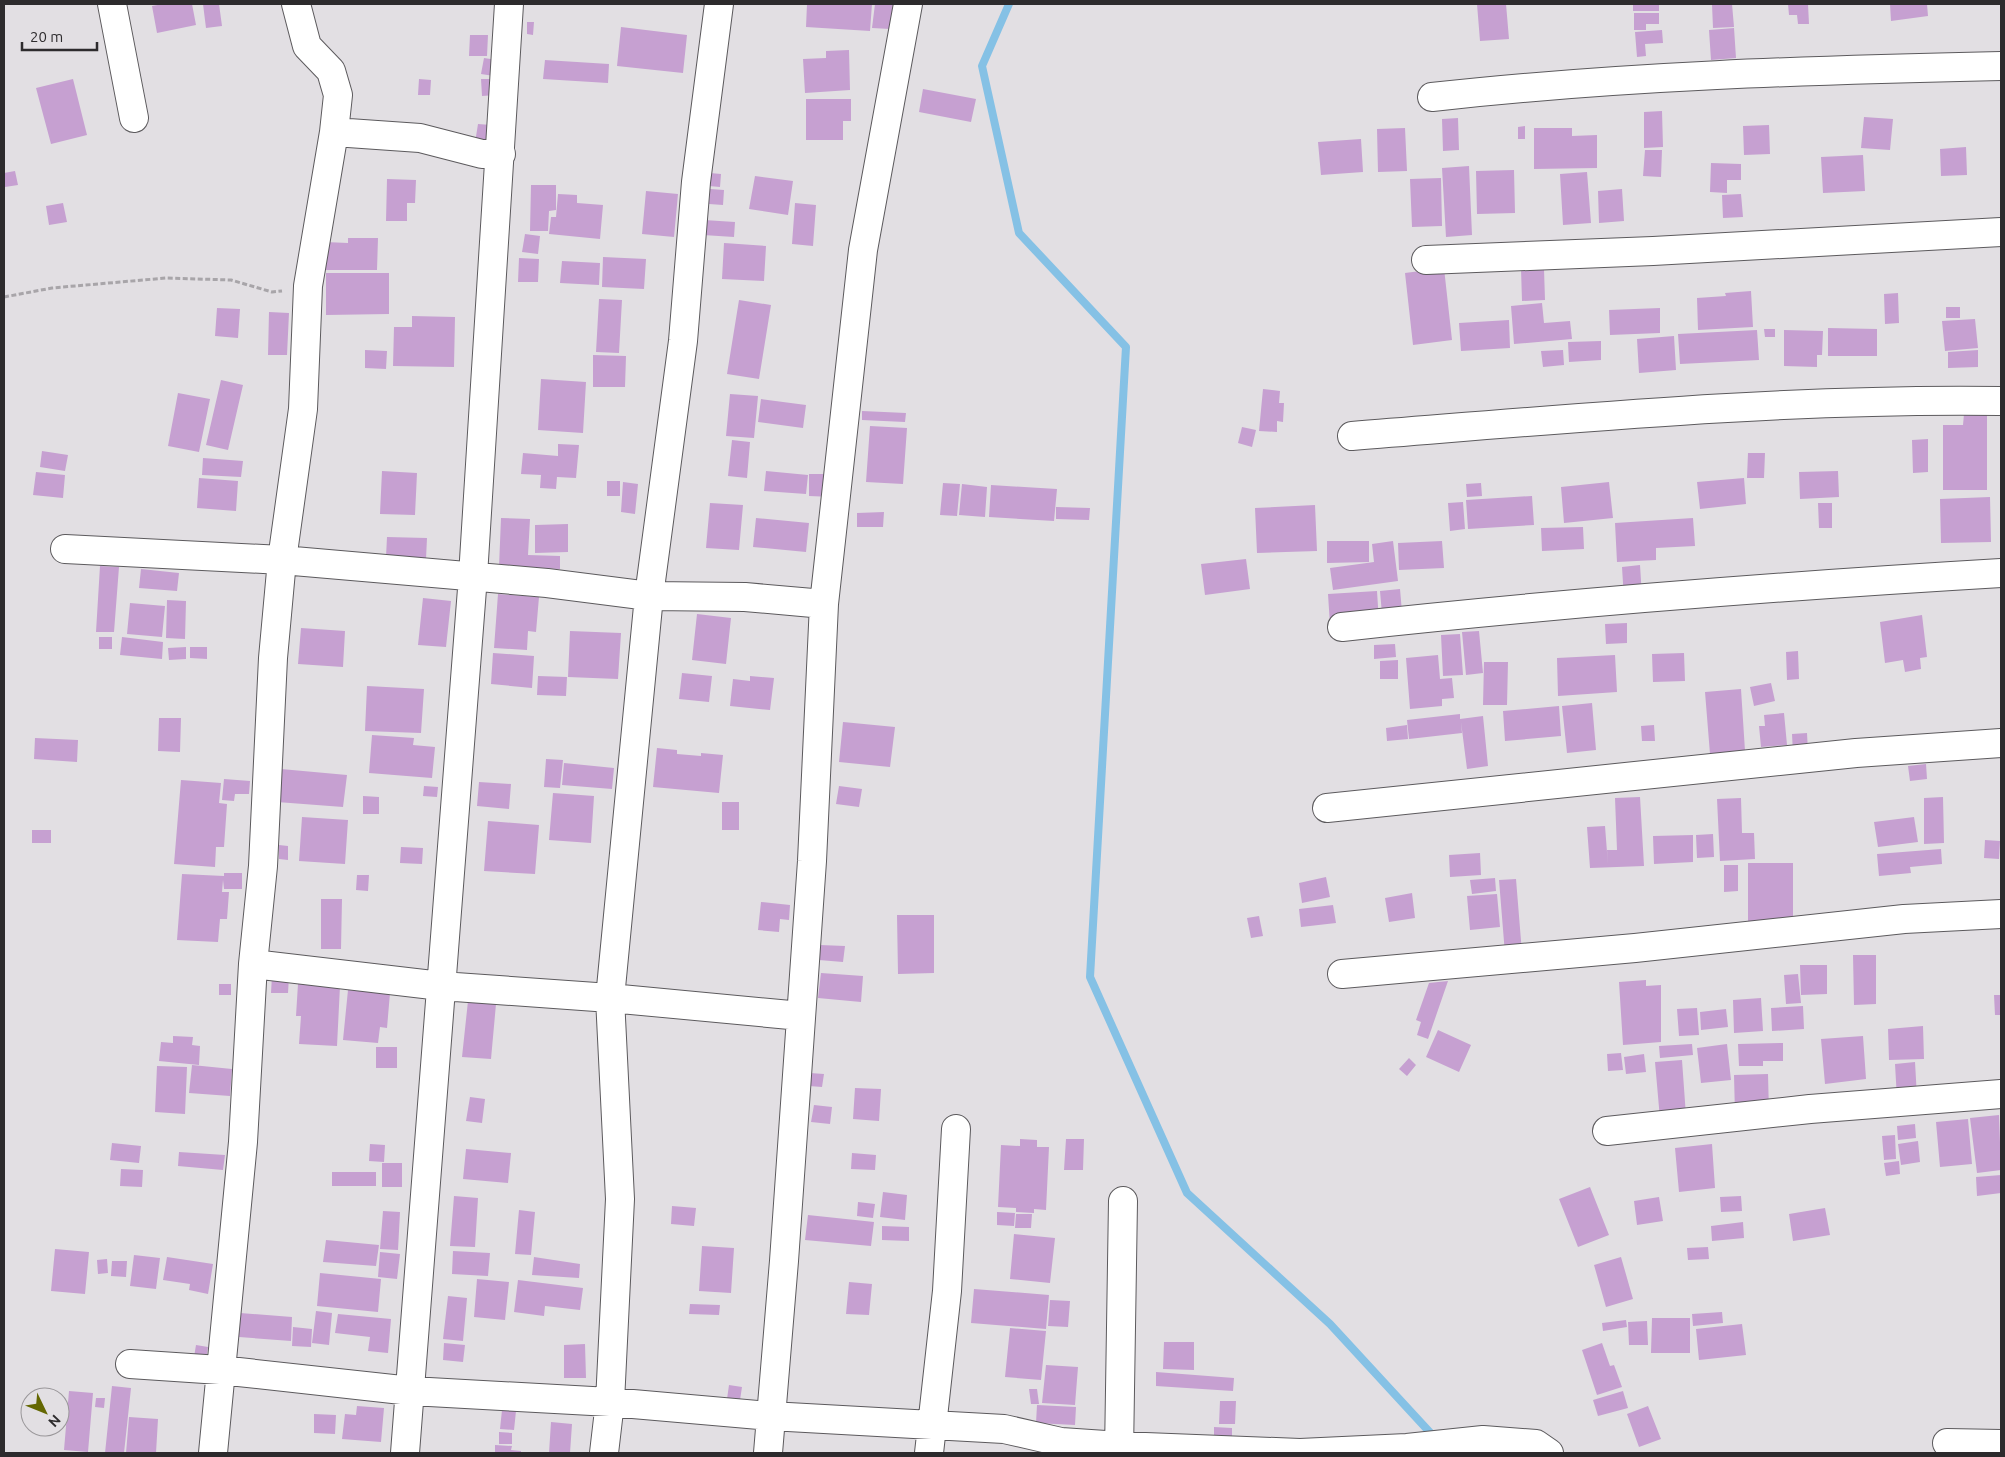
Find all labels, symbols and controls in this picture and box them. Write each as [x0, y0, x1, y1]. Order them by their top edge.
scale bar [22, 20, 98, 52]
text: 20 m [30, 28, 63, 45]
north arrow [20, 1387, 70, 1437]
text: N [45, 1412, 64, 1430]

